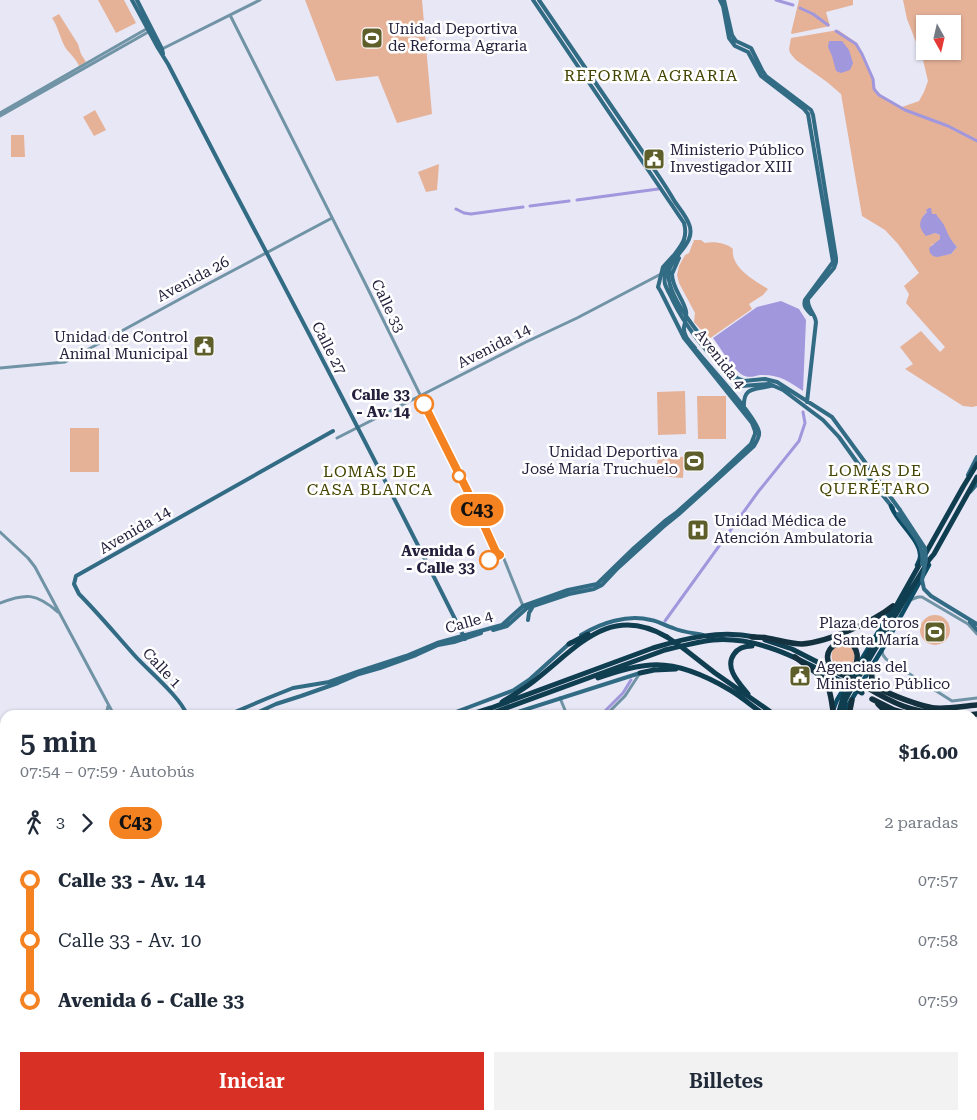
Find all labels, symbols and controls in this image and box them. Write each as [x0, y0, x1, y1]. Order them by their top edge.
north arrow [916, 15, 961, 60]
map controls [916, 15, 961, 60]
place label: Unidad Deportiva de Reforma Agraria [388, 20, 527, 55]
sports icon: Unidad Deportiva de Reforma Agraria [360, 26, 384, 50]
district label: REFORMA AGRARIA [564, 66, 738, 85]
place label: Ministerio Público Investigador XIII [670, 141, 804, 176]
public building icon: Ministerio Público Investigador XIII [642, 147, 666, 171]
street label: Avenida 26 [154, 252, 232, 306]
street label: Calle 33 [367, 276, 409, 336]
street label: Calle 27 [308, 319, 350, 377]
street label: Avenida 14 [455, 320, 534, 372]
street label: Avenida 4 [691, 325, 749, 393]
place label: Unidad de Control Animal Municipal [54, 328, 188, 363]
public building icon: Unidad de Control Animal Municipal [192, 334, 216, 358]
place label: Calle 33 - Av. 14 [351, 386, 411, 421]
marker: Calle 33 - Av. 14 [414, 394, 434, 414]
place label: Unidad Deportiva José María Truchuelo [522, 443, 678, 478]
sports icon: Unidad Deportiva José María Truchuelo [682, 449, 706, 473]
district label: LOMAS DE QUERÉTARO [819, 461, 931, 498]
district label: LOMAS DE CASA BLANCA [307, 462, 433, 499]
unlabelled marker [452, 469, 466, 483]
line badge: C43 [448, 494, 506, 526]
text: C43 [461, 499, 493, 520]
street label: Avenida 14 [96, 502, 174, 558]
place label: Unidad Médica de Atención Ambulatoria [714, 512, 873, 547]
hospital icon: Unidad Médica de Atención Ambulatoria [686, 518, 710, 542]
place label: Avenida 6 - Calle 33 [401, 542, 476, 577]
marker: Avenida 6 - Calle 33 [479, 550, 499, 570]
street label: Calle 4 [443, 606, 495, 637]
place label: Plaza de toros Santa María [819, 614, 919, 649]
sports icon: Plaza de toros Santa María [923, 620, 947, 644]
street label: Calle 1 [139, 644, 185, 692]
place label: Agencias del Ministerio Público [816, 658, 950, 693]
public building icon: Agencias del Ministerio Público [788, 664, 812, 688]
text: 5 min [20, 726, 97, 759]
text: $16.00 [899, 741, 958, 764]
text: 07:54 – 07:59 · Autobús [20, 762, 194, 781]
icon: walk [20, 809, 48, 837]
icon: forward [73, 809, 101, 837]
text: C43 [119, 812, 152, 833]
text: 3 [56, 813, 65, 832]
text: 2 paradas [885, 813, 958, 832]
text: Calle 33 - Av. 14 [58, 869, 205, 892]
text: 07:57 [918, 871, 958, 890]
text: Calle 33 - Av. 10 [58, 929, 201, 952]
text: 07:58 [918, 931, 958, 950]
text: Avenida 6 - Calle 33 [58, 989, 244, 1012]
text: 07:59 [918, 991, 958, 1010]
button: Iniciar [20, 1052, 484, 1110]
button: Billetes [494, 1052, 958, 1110]

